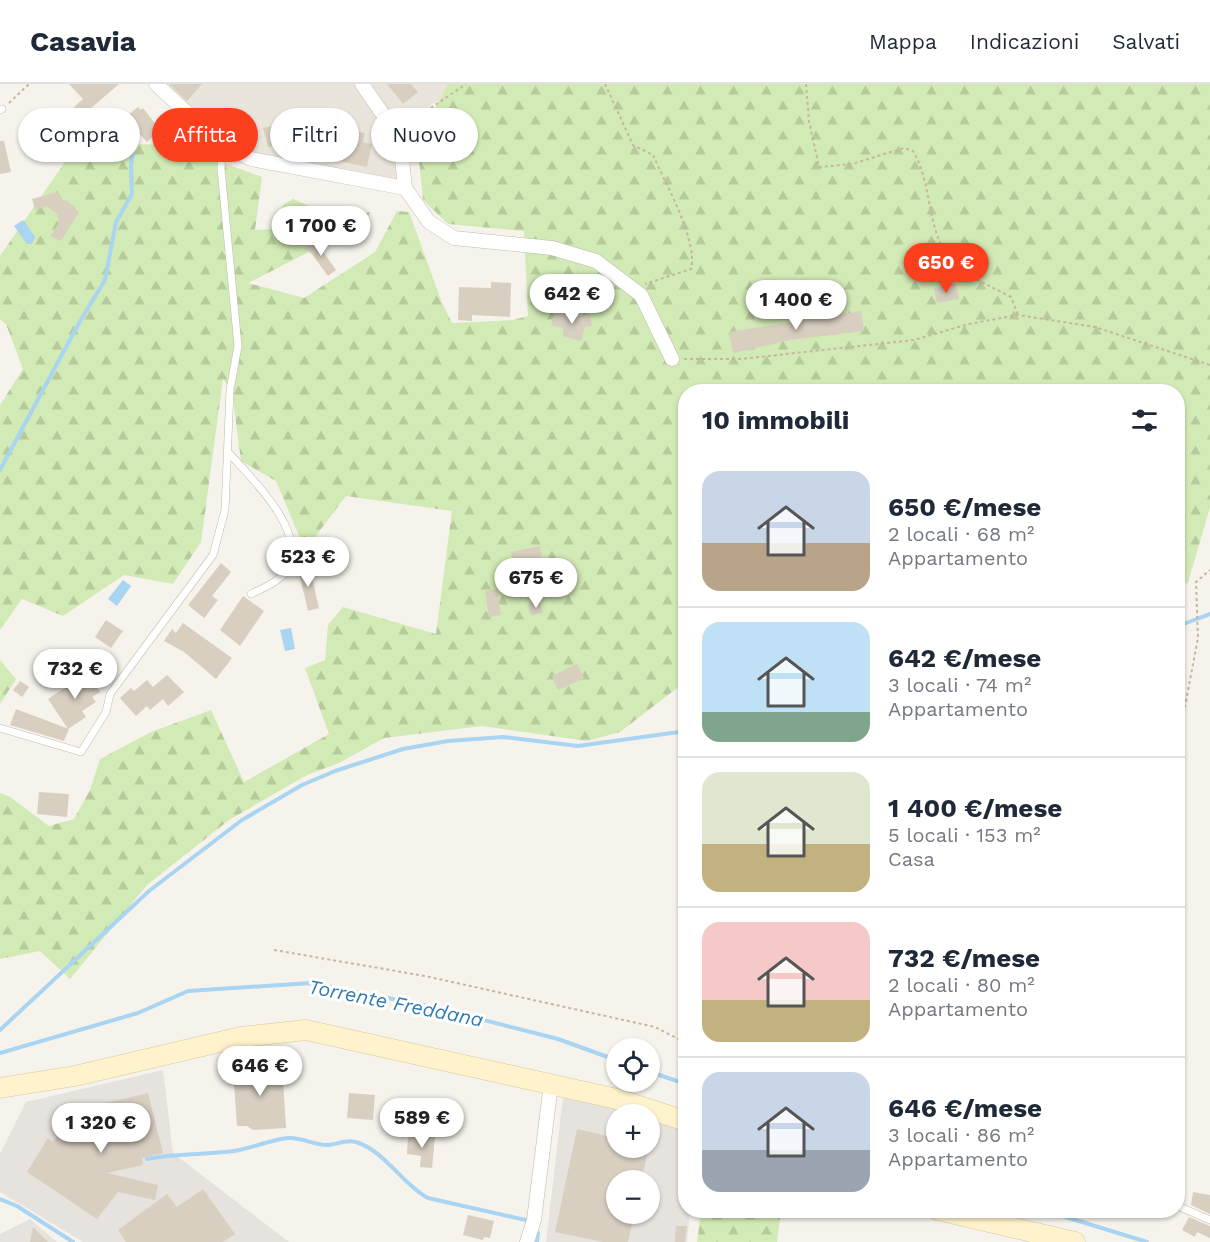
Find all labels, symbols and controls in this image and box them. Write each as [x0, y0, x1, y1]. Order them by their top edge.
text: Casavia [30, 25, 136, 58]
text: Mappa [869, 29, 937, 54]
text: Indicazioni [970, 29, 1079, 54]
text: Salvati [1112, 29, 1180, 54]
chip: Compra [18, 108, 140, 162]
chip: Affitta [152, 108, 258, 162]
chip: Filtri [270, 108, 359, 162]
chip: Nuovo [371, 108, 478, 162]
pin: 1 700 € [266, 206, 376, 257]
text: 1 700 € [286, 213, 356, 237]
pin: 650 € [904, 243, 988, 294]
text: 650 € [918, 250, 974, 274]
pin: 642 € [530, 274, 614, 325]
pin: 1 400 € [741, 280, 851, 331]
text: 642 € [544, 281, 600, 305]
text: 1 400 € [760, 287, 832, 311]
icon: filters [1128, 404, 1161, 437]
text: 10 immobili [702, 405, 849, 435]
text: 650 €/mese [888, 492, 1041, 522]
icon: home [750, 495, 822, 567]
text: 2 locali · 68 m² [888, 522, 1034, 546]
pin: 523 € [266, 537, 350, 588]
text: 523 € [280, 544, 336, 568]
text: Appartamento [888, 546, 1028, 570]
pin: 675 € [494, 558, 578, 609]
text: 675 € [508, 565, 564, 589]
text: 642 €/mese [888, 643, 1041, 673]
icon: home [750, 646, 822, 718]
pin: 732 € [33, 649, 117, 700]
text: 732 € [47, 656, 103, 680]
text: 3 locali · 74 m² [888, 673, 1031, 697]
text: Appartamento [888, 697, 1028, 721]
text: 1 400 €/mese [888, 793, 1062, 823]
icon: home [750, 796, 822, 868]
text: 5 locali · 153 m² [888, 823, 1041, 847]
text: Casa [888, 847, 935, 871]
text: 732 €/mese [888, 943, 1040, 973]
icon: home [750, 946, 822, 1018]
text: 2 locali · 80 m² [888, 973, 1035, 997]
water label: Torrente Freddana [307, 974, 485, 1032]
text: Appartamento [888, 997, 1028, 1021]
map controls [606, 1038, 660, 1224]
button: locate [606, 1038, 660, 1092]
pin: 646 € [218, 1046, 302, 1097]
text: 646 € [231, 1053, 289, 1077]
text: 646 €/mese [888, 1093, 1042, 1123]
icon: home [750, 1096, 822, 1168]
pin: 589 € [380, 1098, 464, 1149]
pin: 1 320 € [46, 1103, 156, 1154]
button: + [606, 1104, 660, 1158]
text: 589 € [394, 1105, 450, 1129]
text: 1 320 € [66, 1110, 136, 1134]
text: 3 locali · 86 m² [888, 1123, 1034, 1147]
text: Appartamento [888, 1147, 1028, 1171]
button: − [606, 1170, 660, 1224]

